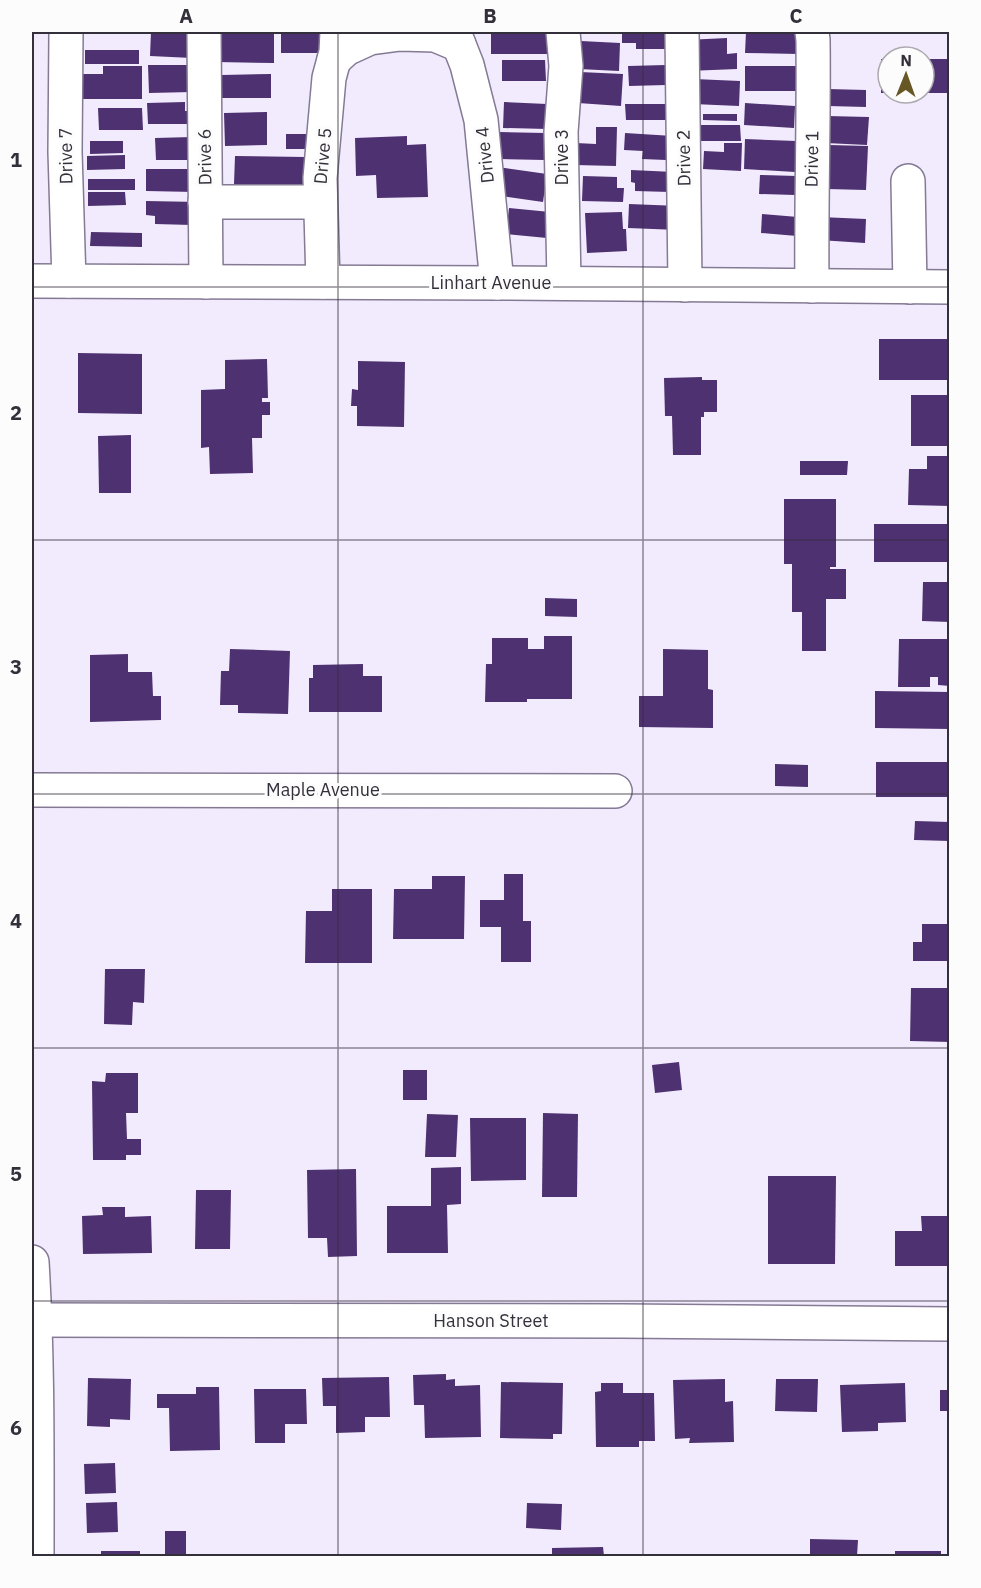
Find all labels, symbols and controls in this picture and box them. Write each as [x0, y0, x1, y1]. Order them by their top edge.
text: A [179, 2, 193, 29]
text: B [483, 2, 497, 29]
text: C [789, 2, 803, 29]
north arrow [876, 45, 936, 105]
text: N [900, 50, 912, 70]
street label: Drive 4 [470, 125, 499, 185]
street label: Drive 7 [54, 127, 77, 185]
street label: Drive 5 [309, 127, 336, 185]
street label: Drive 6 [193, 128, 216, 186]
street label: Drive 3 [550, 129, 573, 185]
street label: Drive 2 [672, 129, 695, 187]
street label: Drive 1 [800, 130, 823, 188]
text: 1 [10, 146, 22, 173]
street label: Linhart Avenue [431, 271, 552, 294]
text: 2 [10, 399, 22, 426]
text: 3 [10, 653, 22, 680]
street label: Maple Avenue [266, 778, 380, 801]
text: 4 [10, 907, 22, 934]
text: 5 [10, 1160, 22, 1187]
street label: Hanson Street [433, 1309, 549, 1332]
text: 6 [10, 1414, 22, 1441]

